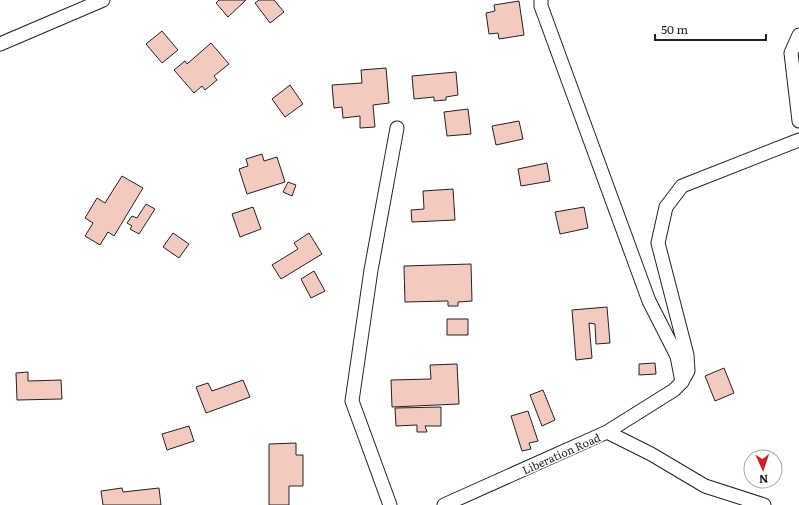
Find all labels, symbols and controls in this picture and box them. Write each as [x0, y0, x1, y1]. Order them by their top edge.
scale bar [655, 16, 766, 42]
text: 50 m [661, 20, 688, 38]
street label: Liberation Road [519, 428, 603, 477]
north arrow [743, 449, 783, 489]
text: N [759, 472, 769, 488]

